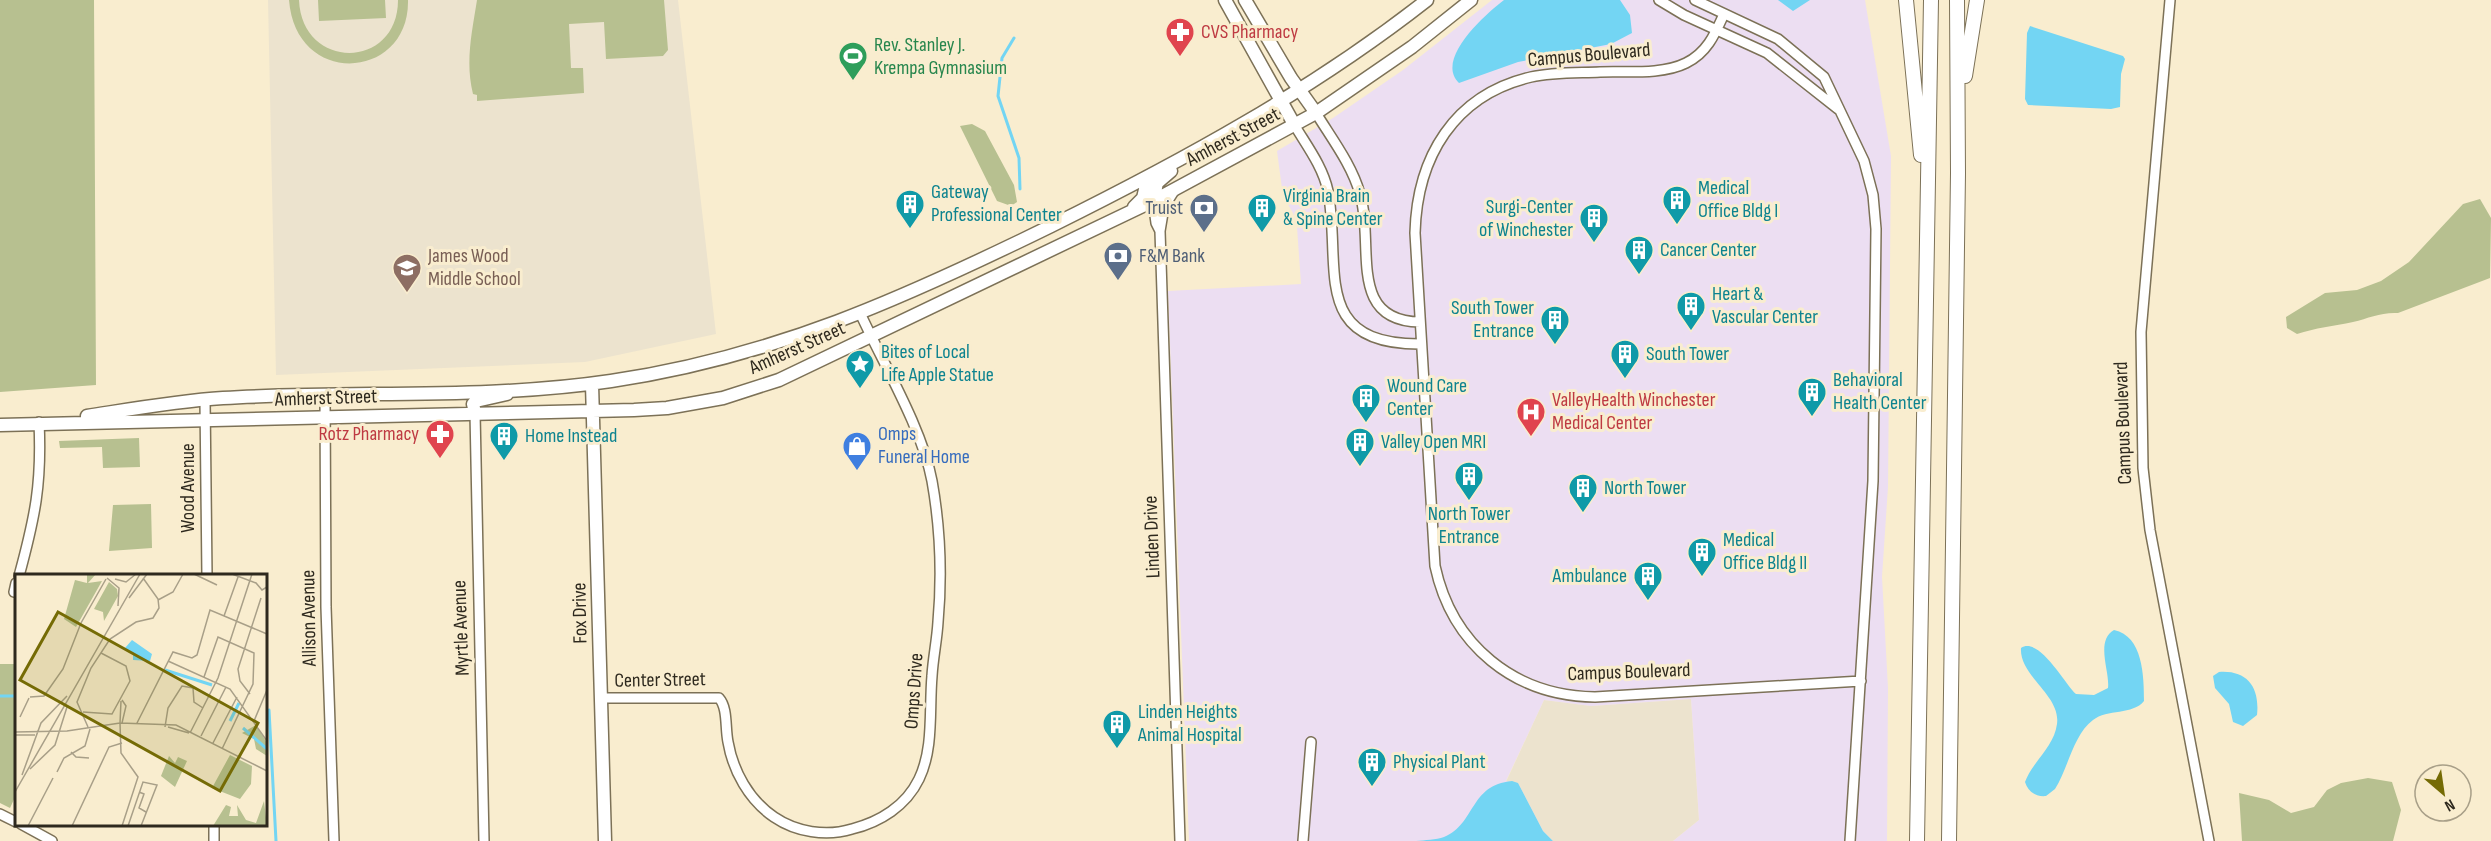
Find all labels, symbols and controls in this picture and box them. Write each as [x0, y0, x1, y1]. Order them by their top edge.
pharmacy icon: CVS Pharmacy [1164, 16, 1196, 58]
place label: CVS Pharmacy [1201, 20, 1298, 44]
place label: Rev. Stanley J. Krempa Gymnasium [874, 33, 1007, 80]
street label: Campus Boulevard [1527, 38, 1651, 72]
sports icon: Rev. Stanley J. Krempa Gymnasium [837, 40, 869, 82]
street label: Amherst Street [1181, 102, 1284, 172]
place label: Medical Office Bldg I [1698, 176, 1778, 223]
place label: Gateway Professional Center [931, 180, 1062, 227]
place label: Virginia Brain & Spine Center [1283, 184, 1383, 231]
building icon: Medical Office Bldg I [1661, 184, 1693, 226]
building icon: Gateway Professional Center [894, 188, 926, 230]
bank icon: Truist [1188, 192, 1220, 234]
building icon: Virginia Brain & Spine Center [1246, 192, 1278, 234]
place label: Surgi-Center of Winchester [1479, 195, 1573, 242]
place label: Truist [1145, 196, 1183, 220]
building icon: Surgi-Center of Winchester [1578, 202, 1610, 244]
building icon: Cancer Center [1623, 234, 1655, 276]
place label: Cancer Center [1660, 238, 1757, 262]
bank icon: F&M Bank [1102, 240, 1134, 282]
place label: James Wood Middle School [427, 244, 521, 291]
place label: F&M Bank [1139, 244, 1205, 268]
school or university icon: James Wood Middle School [391, 252, 423, 294]
place label: Heart & Vascular Center [1712, 282, 1818, 329]
building icon: Heart & Vascular Center [1675, 290, 1707, 332]
place label: South Tower Entrance [1451, 296, 1534, 343]
building icon: South Tower Entrance [1539, 304, 1571, 346]
street label: Amherst Street [744, 316, 849, 380]
building icon: South Tower [1609, 338, 1641, 380]
place label: Bites of Local Life Apple Statue [881, 340, 994, 387]
place label: South Tower [1646, 342, 1729, 366]
place icon: Bites of Local Life Apple Statue [844, 348, 876, 390]
street label: Campus Boulevard [2109, 361, 2137, 485]
place label: Behavioral Health Center [1833, 368, 1927, 415]
place label: Wound Care Center [1387, 374, 1467, 421]
building icon: Behavioral Health Center [1796, 376, 1828, 418]
building icon: Wound Care Center [1350, 382, 1382, 424]
street label: Amherst Street [273, 384, 378, 412]
place label: ValleyHealth Winchester Medical Center [1552, 388, 1716, 435]
hospital icon: ValleyHealth Winchester Medical Center [1515, 396, 1547, 438]
pharmacy icon: Rotz Pharmacy [424, 418, 456, 460]
building icon: Home Instead [488, 420, 520, 462]
place label: Rotz Pharmacy [319, 422, 419, 446]
place label: Omps Funeral Home [878, 422, 970, 469]
place label: Home Instead [525, 424, 617, 448]
building icon: Valley Open MRI [1344, 426, 1376, 468]
shop icon: Omps Funeral Home [841, 430, 873, 472]
place label: Valley Open MRI [1381, 430, 1486, 454]
street label: Wood Avenue [176, 443, 200, 533]
building icon: North Tower Entrance [1453, 460, 1485, 502]
building icon: North Tower [1567, 472, 1599, 514]
place label: North Tower [1604, 476, 1687, 500]
street label: Linden Drive [1139, 495, 1165, 579]
place label: North Tower Entrance [1428, 502, 1510, 549]
place label: Medical Office Bldg II [1723, 528, 1807, 575]
building icon: Medical Office Bldg II [1686, 536, 1718, 578]
building icon: Ambulance [1632, 560, 1664, 602]
place label: Ambulance [1552, 564, 1627, 588]
street label: Allison Avenue [296, 570, 322, 667]
inset map [15, 574, 267, 826]
street label: Myrtle Avenue [447, 580, 475, 676]
street label: Fox Drive [567, 582, 593, 644]
street label: Omps Drive [899, 652, 929, 730]
street label: Campus Boulevard [1567, 658, 1691, 686]
street label: Center Street [614, 667, 706, 693]
place label: Linden Heights Animal Hospital [1137, 700, 1242, 747]
building icon: Linden Heights Animal Hospital [1101, 708, 1133, 750]
building icon: Physical Plant [1356, 746, 1388, 788]
place label: Physical Plant [1393, 750, 1486, 774]
north arrow [2413, 763, 2473, 823]
text: N [2441, 794, 2458, 815]

